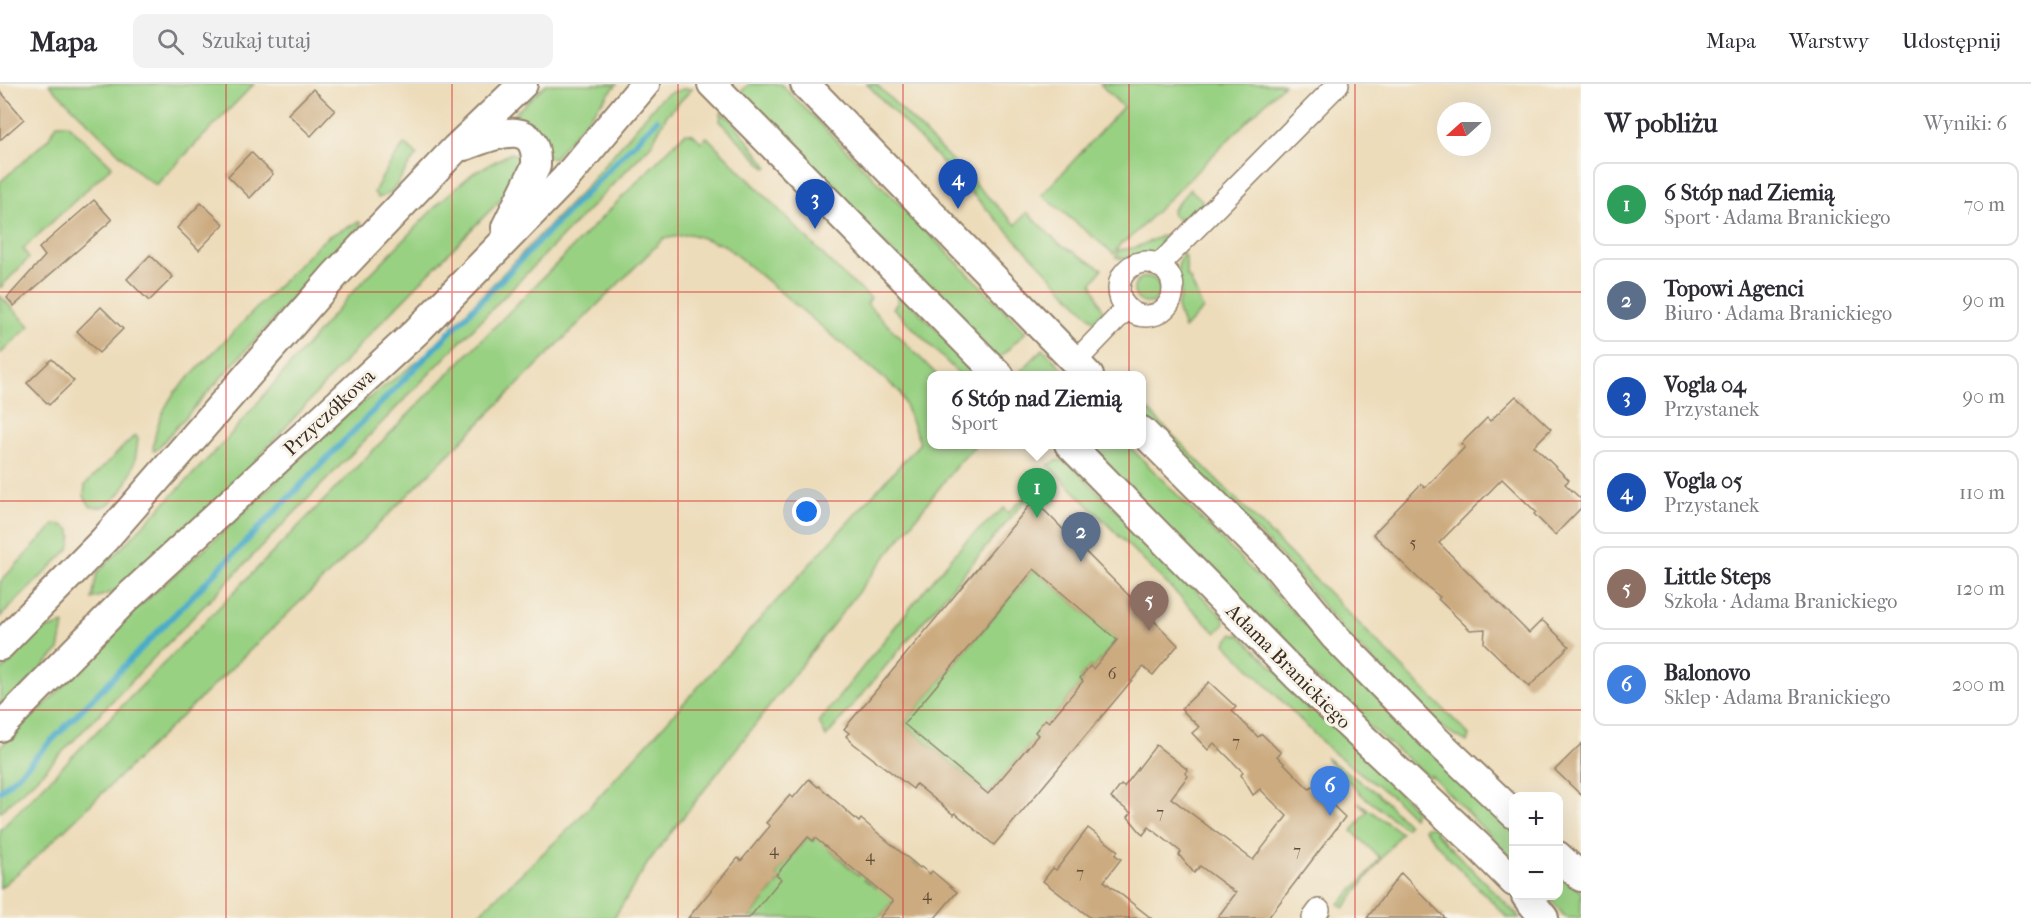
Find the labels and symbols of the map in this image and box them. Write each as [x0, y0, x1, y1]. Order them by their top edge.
north arrow [1437, 102, 1491, 156]
pin: 4 [938, 160, 978, 209]
pin: 3 [796, 180, 834, 229]
street label: Przyczółkowa [279, 364, 380, 461]
pin: 1 [1018, 468, 1056, 518]
your location [792, 497, 821, 526]
pin: 2 [1062, 512, 1100, 562]
house number: 5 [1410, 533, 1417, 552]
pin: 5 [1130, 582, 1168, 631]
street label: Adama Branickiego [1221, 599, 1356, 733]
house number: 6 [1108, 664, 1117, 683]
house number: 7 [1232, 732, 1240, 751]
pin: 6 [1310, 766, 1350, 816]
house number: 7 [1156, 803, 1164, 822]
house number: 4 [769, 840, 779, 859]
house number: 7 [1293, 841, 1301, 860]
house number: 4 [865, 846, 875, 865]
house number: 7 [1076, 863, 1084, 882]
house number: 4 [922, 885, 932, 904]

